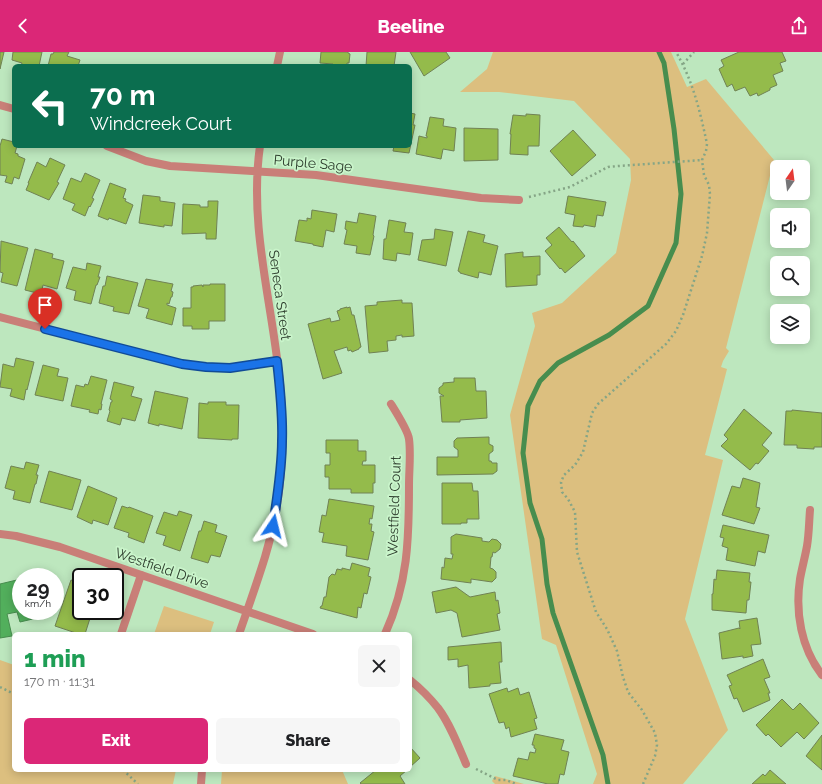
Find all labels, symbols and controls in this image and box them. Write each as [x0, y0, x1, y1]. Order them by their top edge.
icon: back [12, 15, 34, 37]
icon: share [788, 15, 810, 37]
text: Beeline [378, 16, 444, 37]
text: 70 m [90, 79, 156, 112]
icon: left [24, 80, 76, 132]
text: Windcreek Court [90, 113, 232, 134]
street label: Purple Sage [273, 152, 353, 174]
north arrow [770, 160, 810, 200]
map controls [770, 160, 810, 344]
button: sound [770, 208, 810, 248]
street label: Seneca Street [266, 249, 294, 341]
button: search [770, 256, 810, 296]
pin [28, 288, 62, 329]
icon: arrive [34, 294, 56, 316]
button: layers [770, 304, 810, 344]
street label: Westfield Court [384, 455, 404, 557]
position arrow [252, 505, 294, 547]
street label: Westfield Drive [113, 544, 211, 592]
speed limit sign: 30 [72, 568, 124, 620]
text: 29 [26, 577, 50, 601]
text: km/h [25, 598, 51, 609]
text: 1 min [24, 644, 86, 673]
button: close [358, 645, 400, 687]
text: 170 m · 11:31 [24, 674, 95, 689]
button: Exit [24, 718, 208, 764]
button: Share [216, 718, 400, 764]

